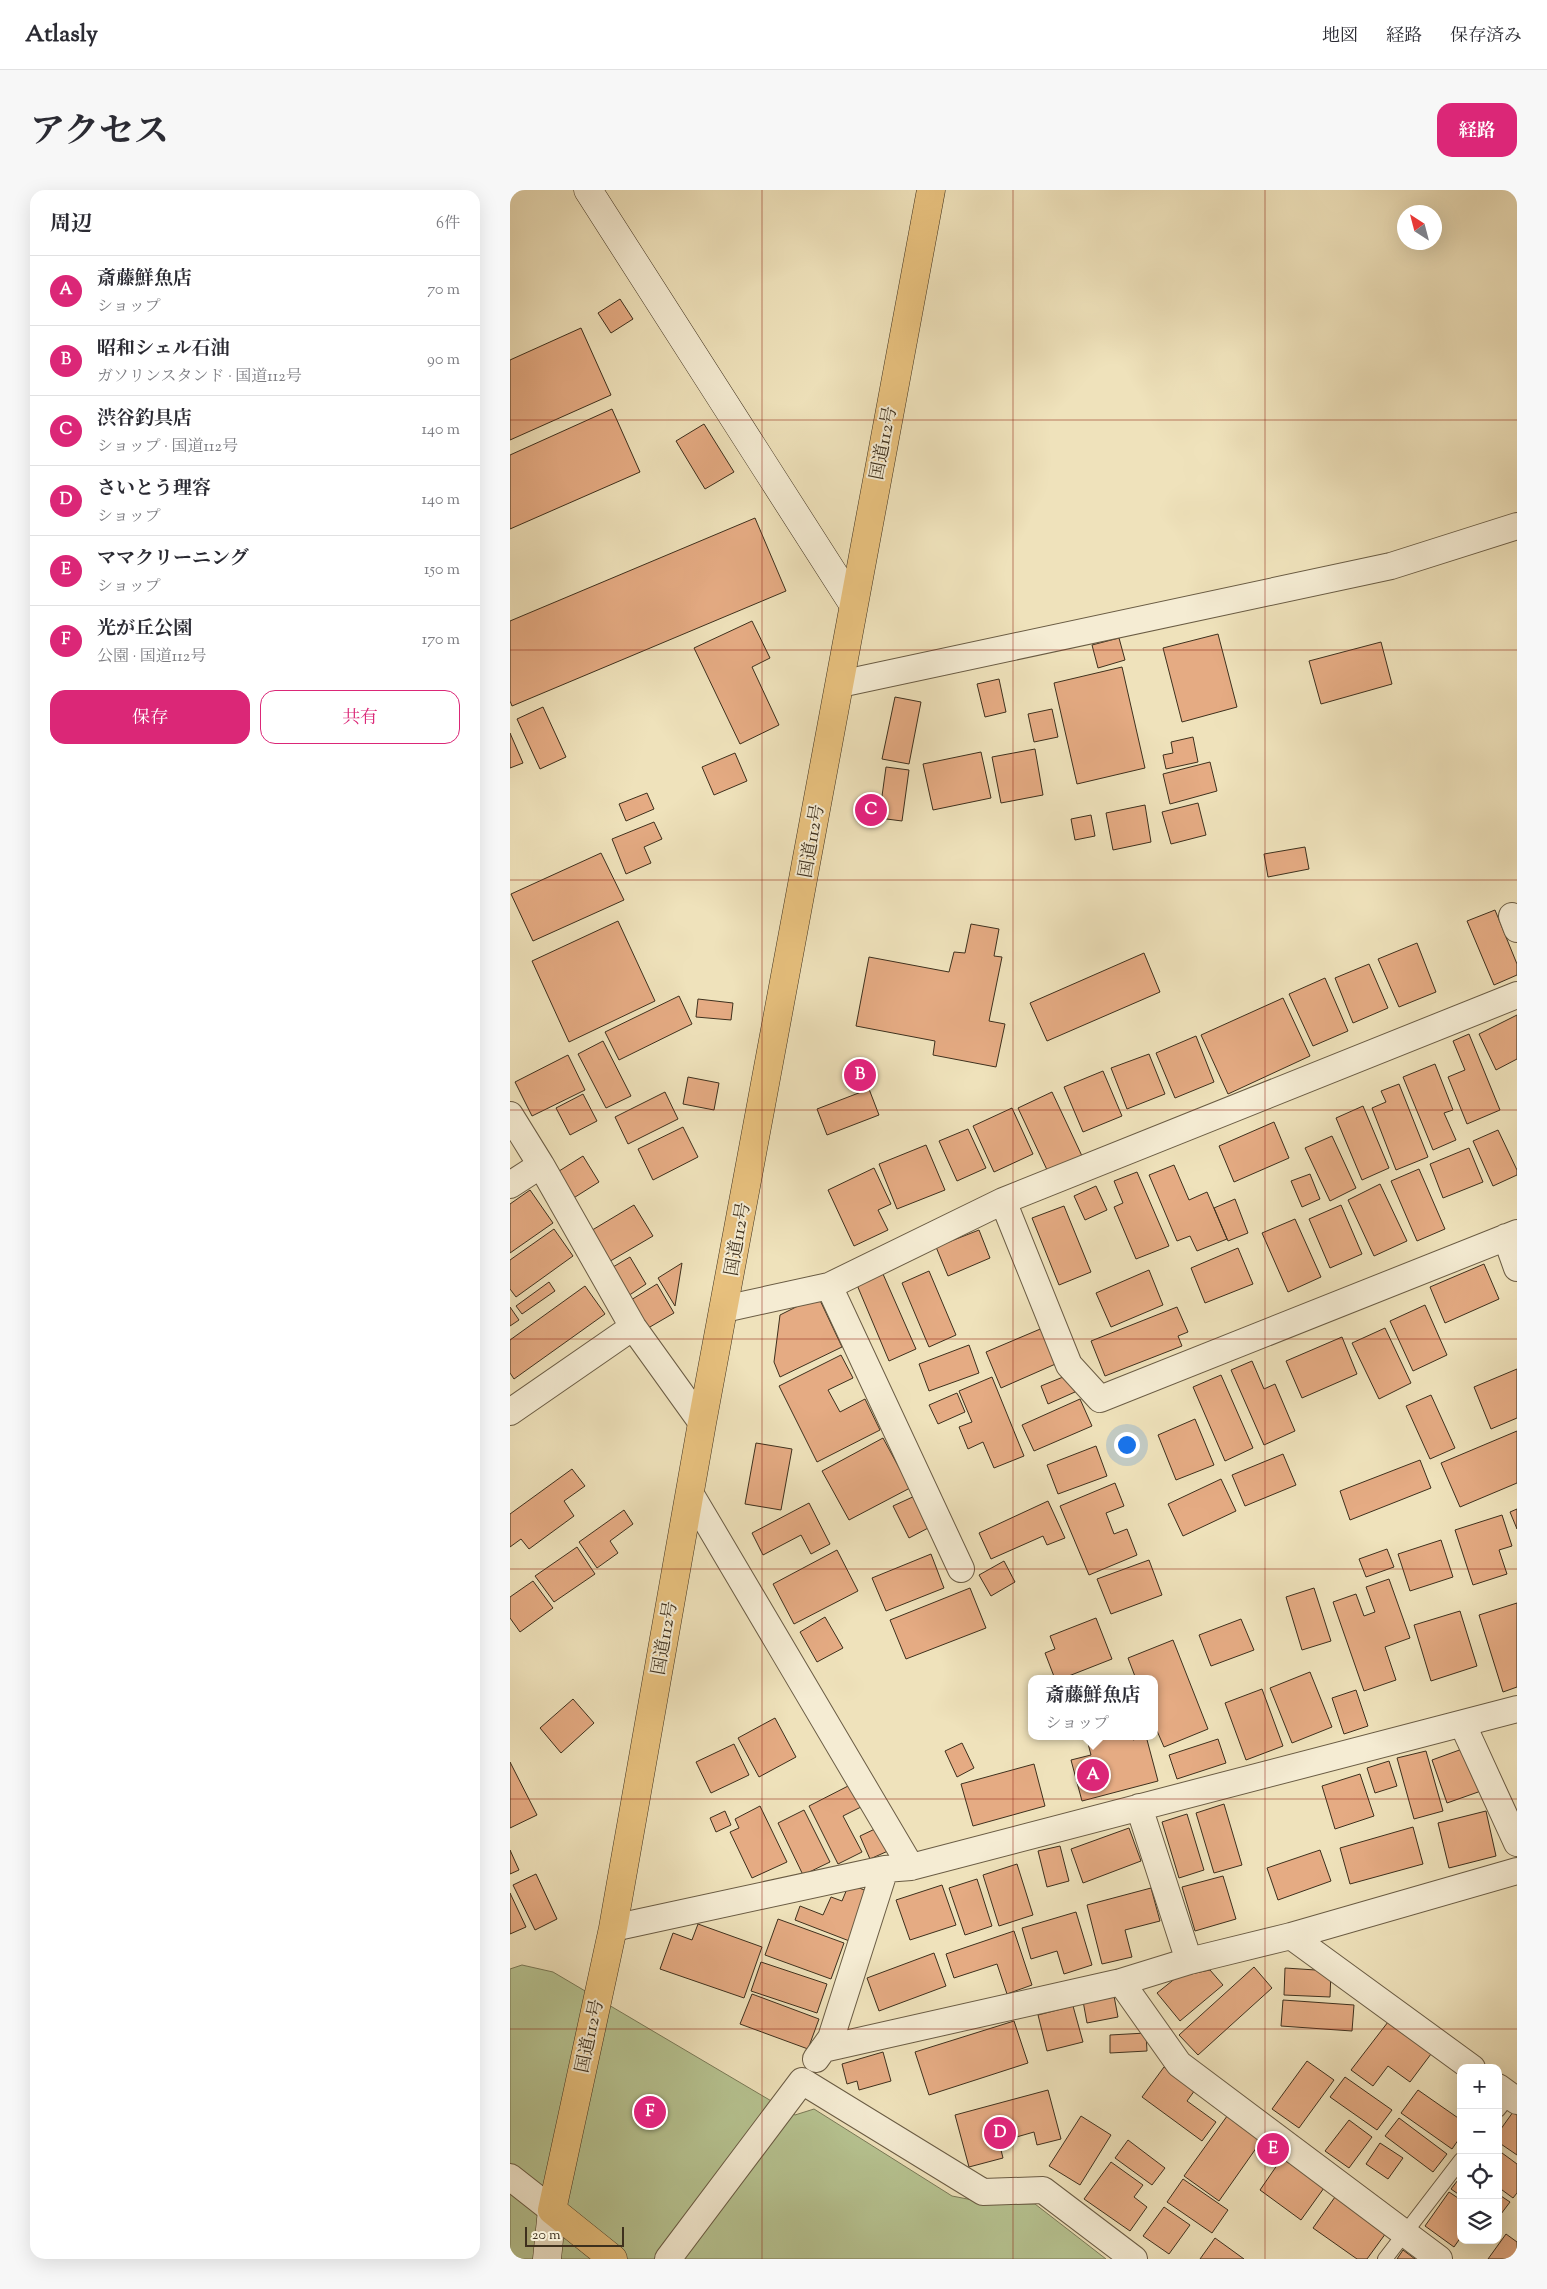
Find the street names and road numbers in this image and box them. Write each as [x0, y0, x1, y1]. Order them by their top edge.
street label: 国道112号 [865, 404, 905, 483]
street label: 国道112号 [794, 802, 832, 880]
street label: 国道112号 [720, 1200, 758, 1278]
street label: 国道112号 [647, 1599, 685, 1677]
street label: 国道112号 [570, 1997, 611, 2076]

